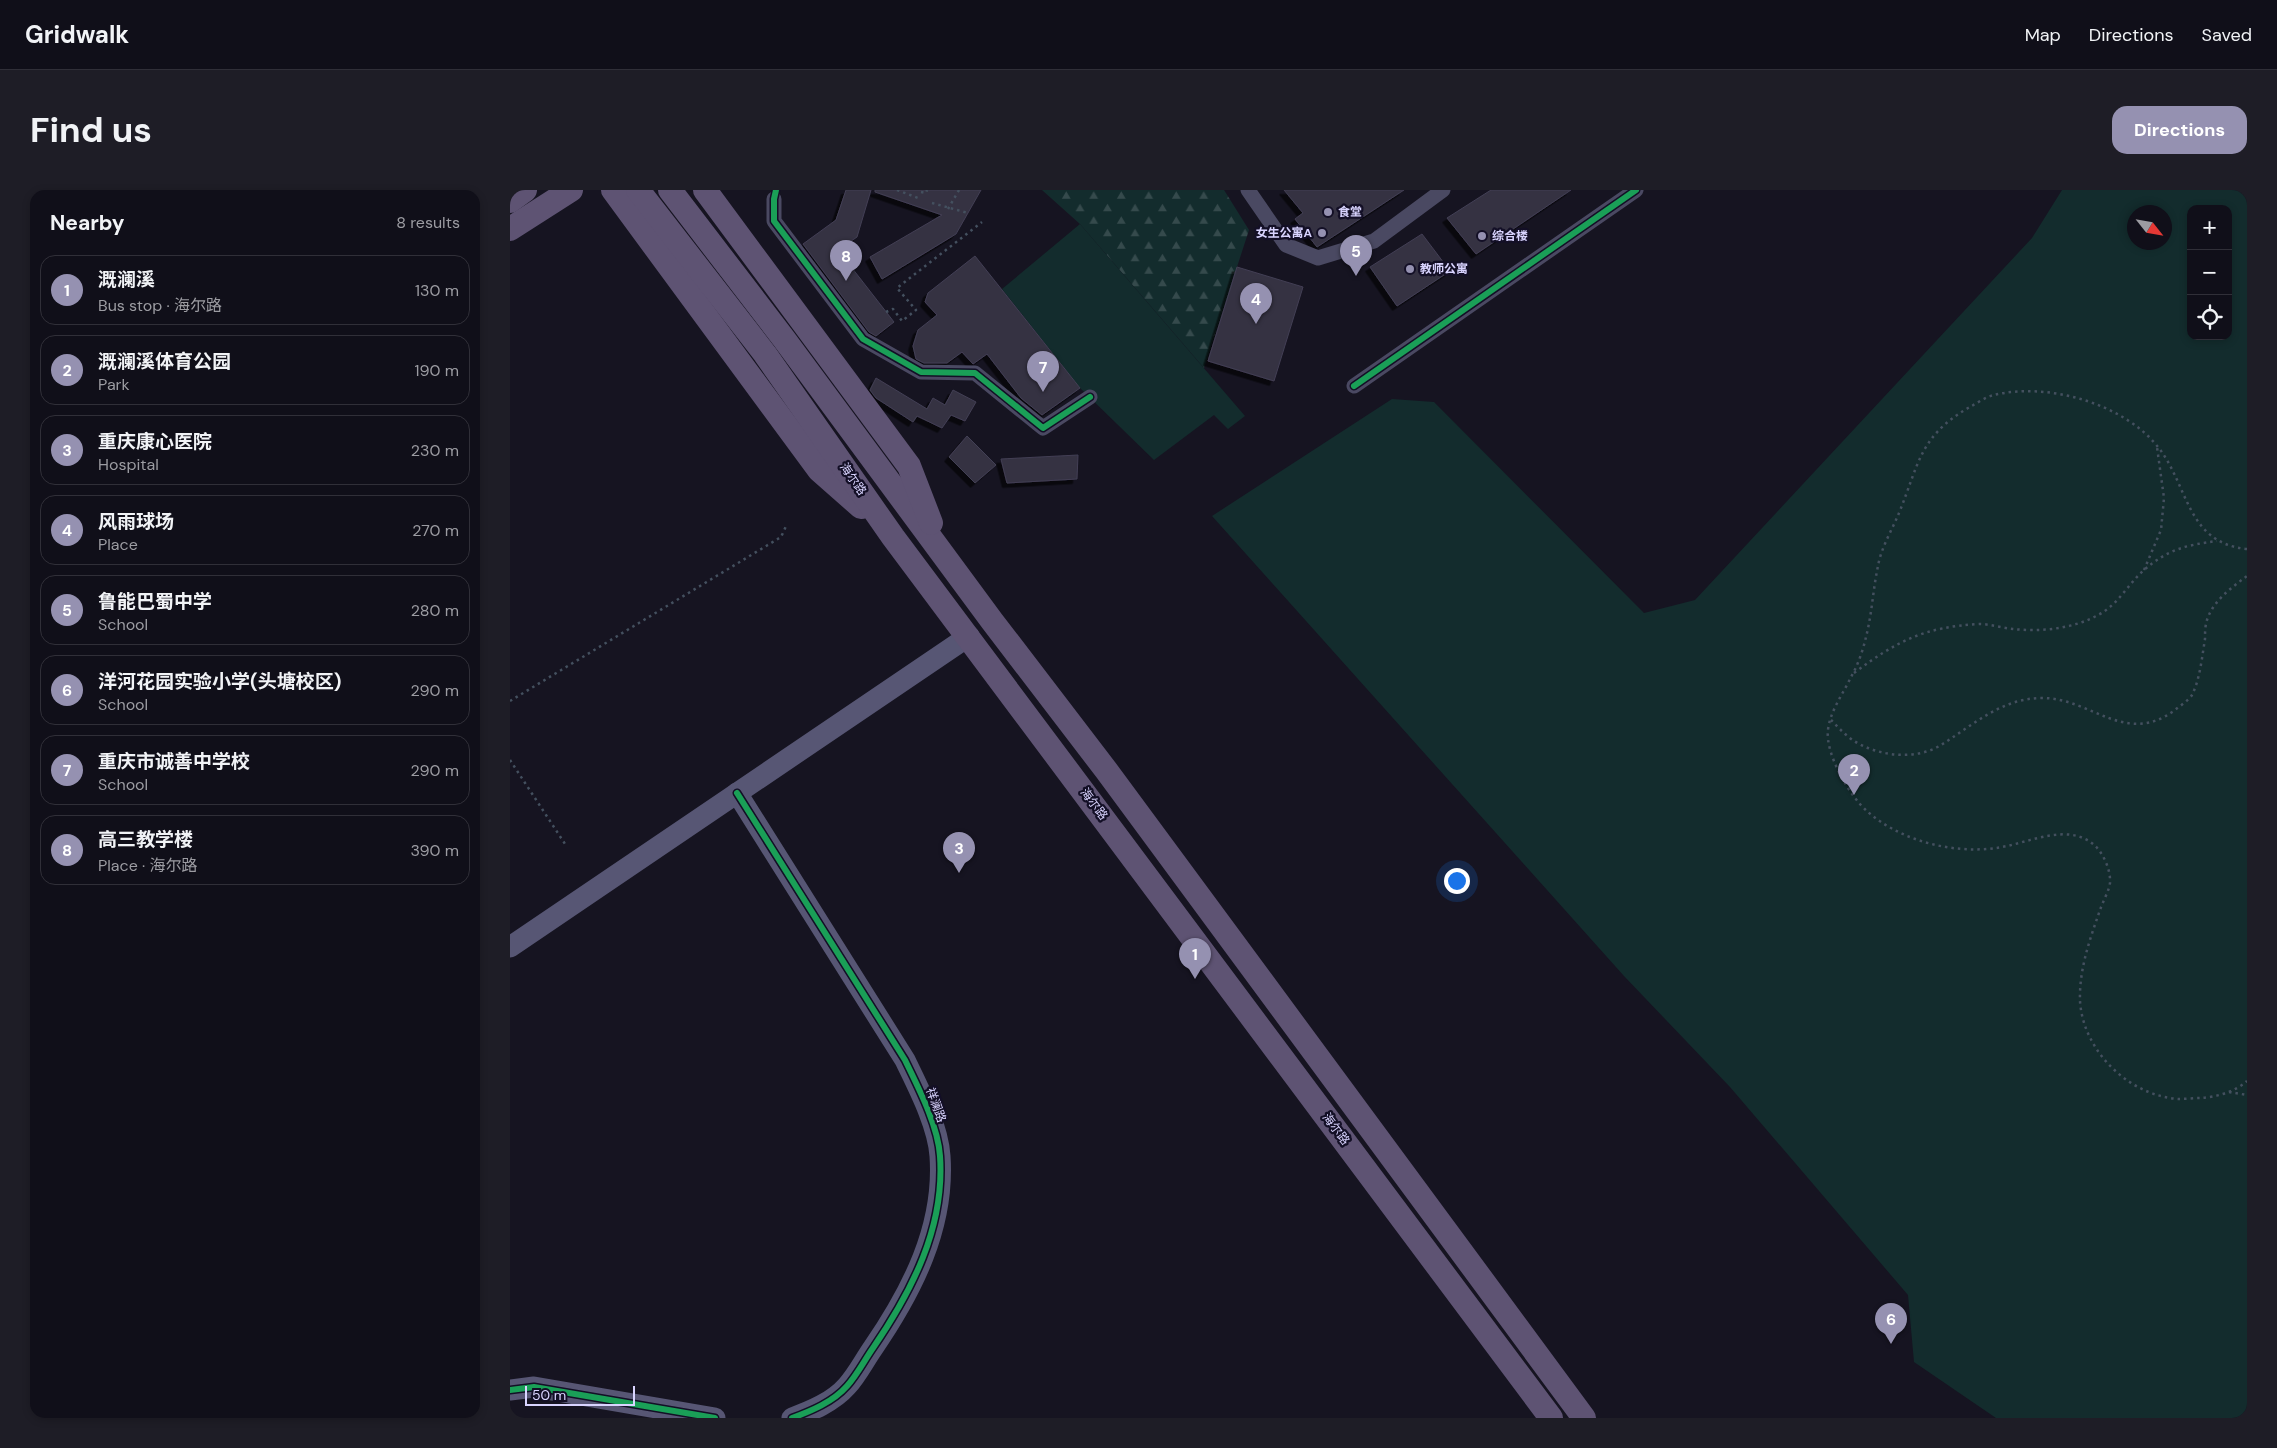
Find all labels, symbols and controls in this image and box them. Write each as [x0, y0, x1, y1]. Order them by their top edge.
text: Gridwalk [25, 19, 129, 50]
text: Map [2025, 23, 2061, 47]
text: Directions [2089, 23, 2174, 47]
text: Saved [2202, 23, 2252, 47]
button: Directions [2112, 106, 2247, 154]
text: Find us [30, 107, 152, 153]
place label: 食堂 [1338, 204, 1362, 220]
north arrow [2127, 205, 2172, 250]
map controls [2187, 205, 2232, 340]
button: + [2187, 205, 2232, 250]
marker: 食堂 [1322, 206, 1334, 218]
text: Nearby [50, 209, 124, 237]
text: 8 results [396, 212, 460, 233]
place label: 女生公寓A [1255, 225, 1312, 241]
marker: 女生公寓A [1316, 227, 1328, 239]
place label: 综合楼 [1492, 228, 1528, 244]
marker: 综合楼 [1476, 230, 1488, 242]
pin: 5 [1340, 235, 1372, 276]
pin: 8 [830, 240, 862, 281]
button: − [2187, 250, 2232, 295]
place label: 教师公寓 [1420, 261, 1468, 277]
marker: 教师公寓 [1404, 263, 1416, 275]
text: 溉澜溪 [98, 267, 155, 292]
text: 1 [64, 280, 70, 301]
text: 130 m [415, 280, 459, 301]
pin: 4 [1240, 283, 1272, 324]
text: Bus stop · 海尔路 [98, 295, 222, 316]
button: locate [2187, 295, 2232, 340]
text: 溉澜溪体育公园 [98, 349, 231, 374]
pin: 7 [1027, 351, 1059, 392]
text: 2 [62, 360, 72, 381]
text: 190 m [415, 360, 459, 381]
text: Park [98, 374, 130, 395]
text: 重庆康心医院 [98, 429, 212, 454]
text: 3 [62, 440, 72, 461]
text: 230 m [411, 440, 459, 461]
text: Hospital [98, 454, 159, 475]
street label: 海尔路 [836, 460, 870, 498]
text: 风雨球场 [98, 509, 174, 534]
text: 4 [62, 520, 72, 541]
text: 270 m [412, 520, 459, 541]
text: Place [98, 534, 138, 555]
text: 鲁能巴蜀中学 [98, 589, 212, 614]
text: 5 [62, 600, 72, 621]
text: 280 m [411, 600, 459, 621]
text: School [98, 614, 148, 635]
text: 洋河花园实验小学(头塘校区) [98, 669, 341, 694]
text: 6 [62, 680, 72, 701]
text: 290 m [410, 680, 459, 701]
text: School [98, 694, 148, 715]
text: 重庆市诚善中学校 [98, 749, 250, 774]
pin: 2 [1838, 754, 1870, 795]
text: 7 [63, 760, 71, 781]
text: 290 m [410, 760, 459, 781]
text: School [98, 774, 148, 795]
street label: 海尔路 [1077, 785, 1111, 823]
text: 高三教学楼 [98, 827, 193, 852]
pin: 3 [943, 832, 975, 873]
text: 8 [62, 840, 72, 861]
text: 390 m [411, 840, 459, 861]
text: Place · 海尔路 [98, 855, 197, 876]
your location [1444, 868, 1470, 894]
pin: 1 [1179, 938, 1211, 979]
street label: 祥澜路 [922, 1085, 950, 1125]
street label: 海尔路 [1319, 1110, 1353, 1148]
pin: 6 [1875, 1303, 1907, 1344]
scale bar [525, 1383, 635, 1406]
text: 50 m [532, 1386, 566, 1404]

